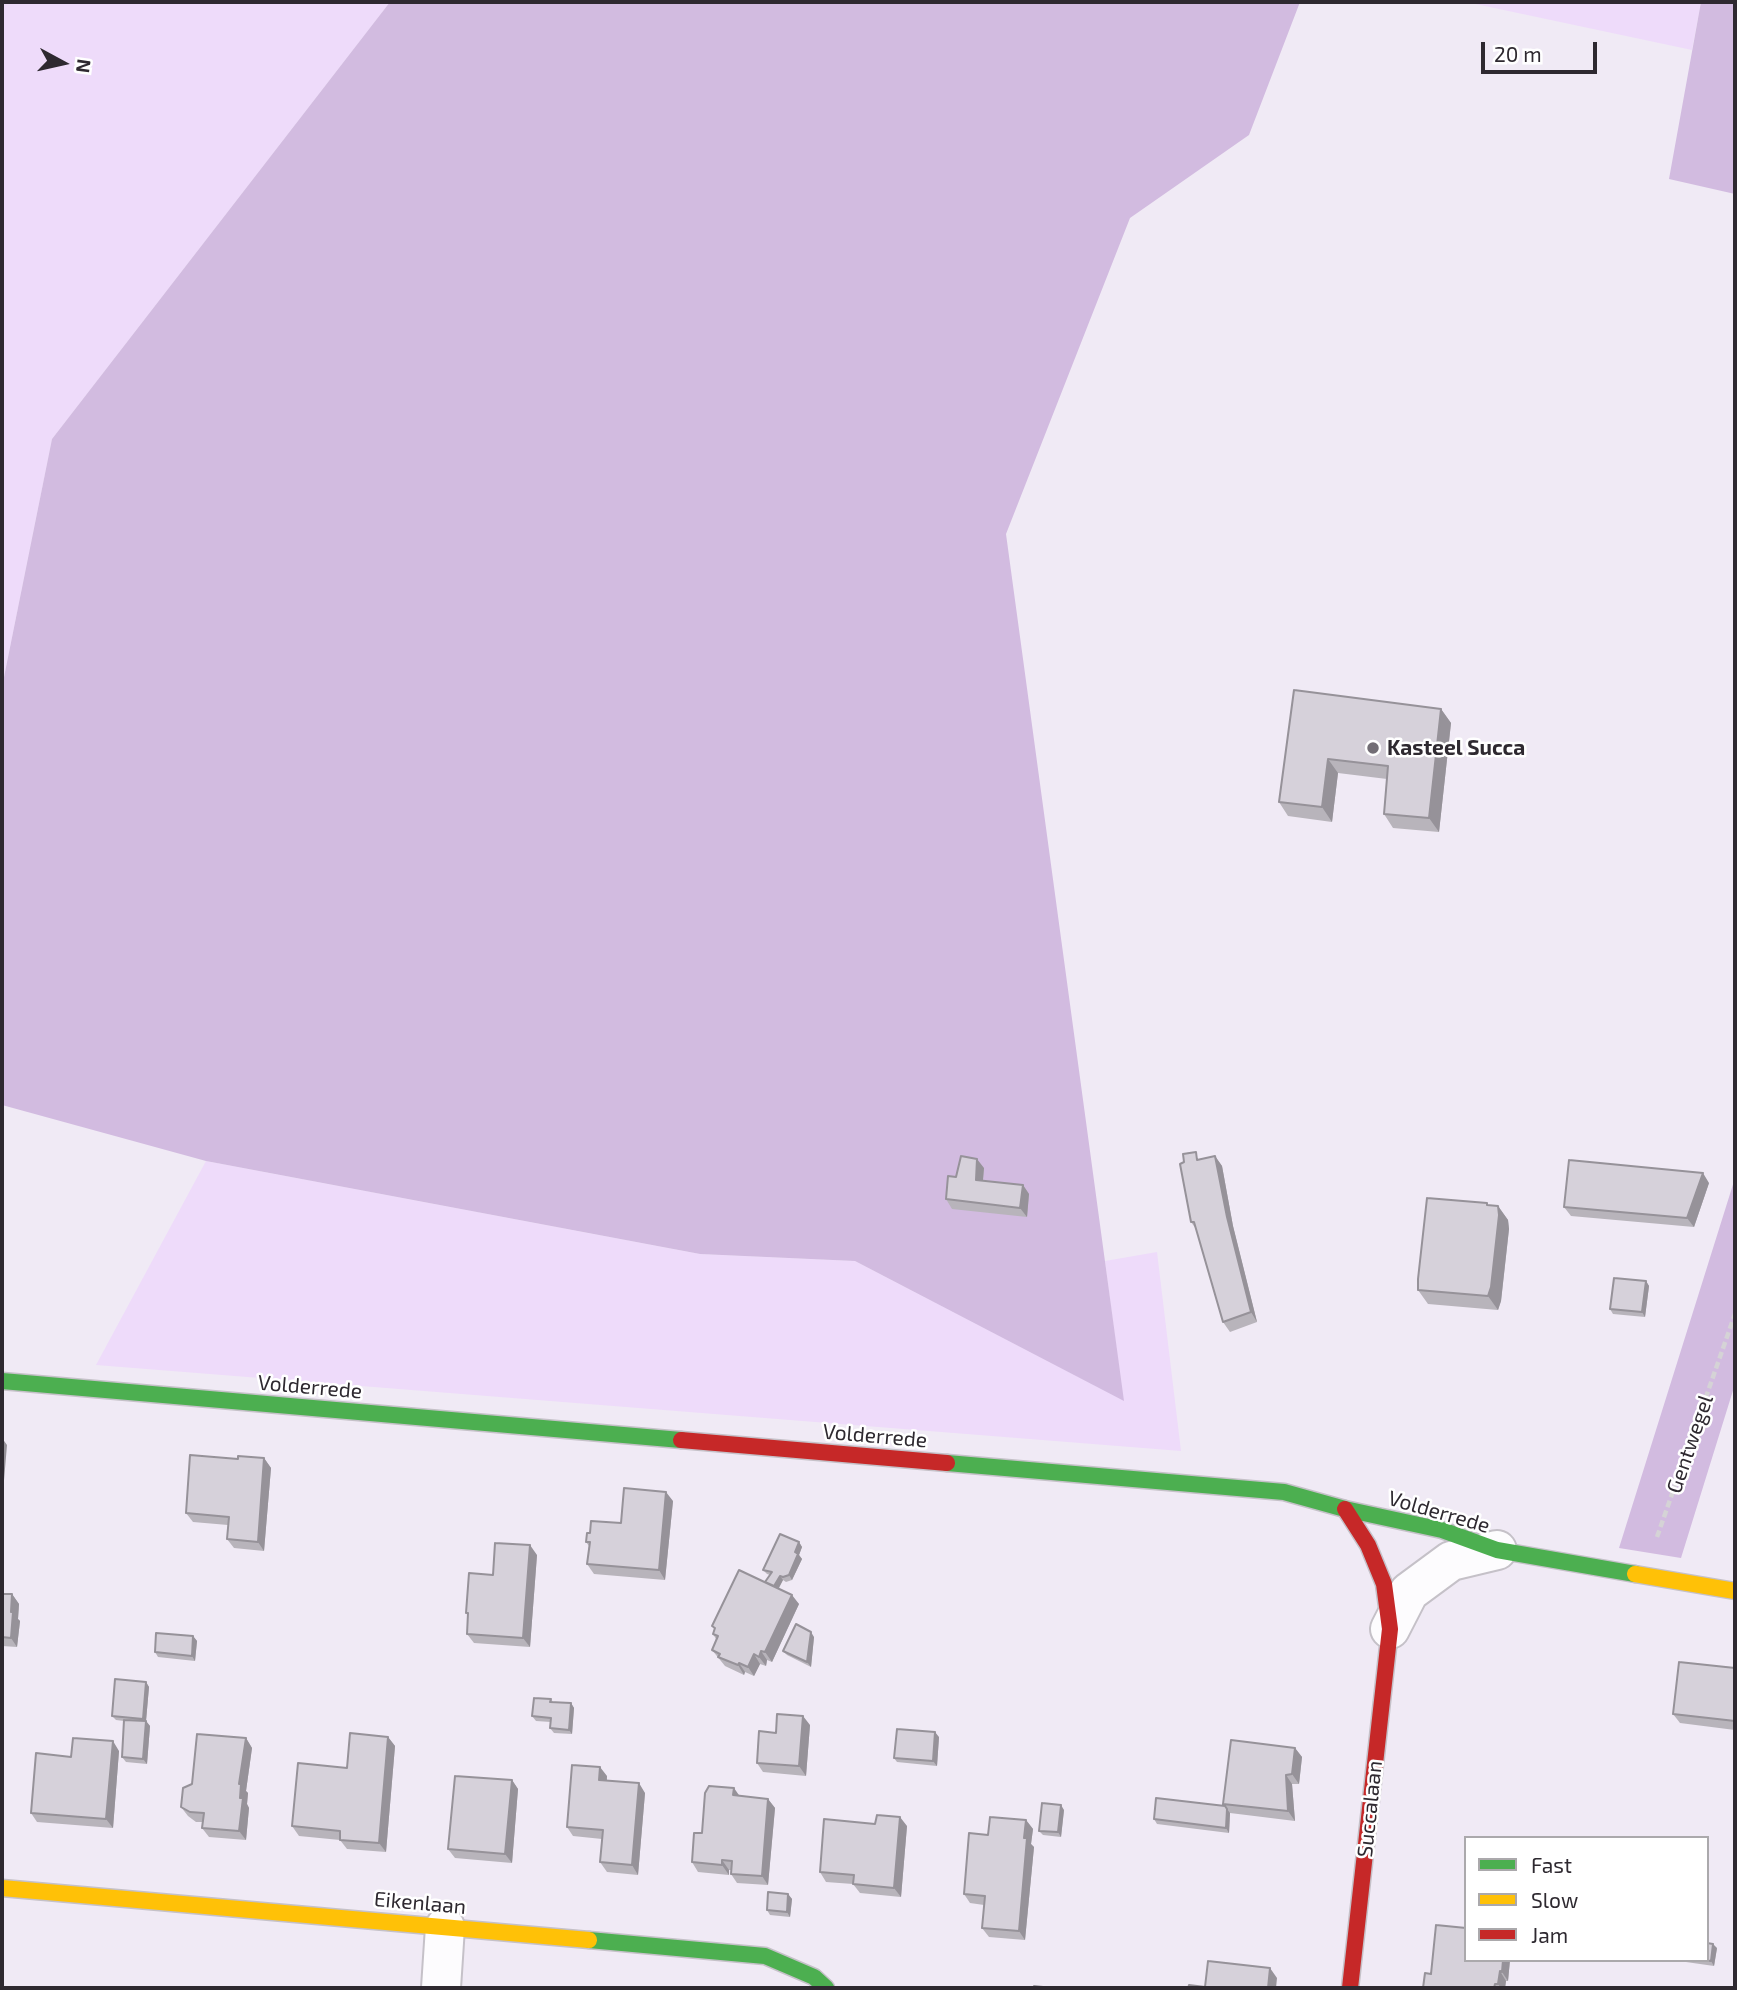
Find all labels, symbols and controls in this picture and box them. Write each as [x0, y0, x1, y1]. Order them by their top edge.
north arrow [28, 28, 98, 98]
scale bar [1485, 28, 1600, 72]
text: 20 m [1494, 41, 1542, 66]
text: N [72, 58, 97, 74]
place label: Kasteel Succa [1387, 735, 1525, 761]
marker: Kasteel Succa [1365, 740, 1381, 756]
street label: Volderrede [257, 1370, 363, 1404]
street label: Gentwegel [1661, 1392, 1719, 1496]
street label: Volderrede [822, 1419, 928, 1453]
street label: Volderrede [1385, 1485, 1493, 1539]
street label: Succalaan [1352, 1759, 1388, 1859]
legend [1464, 1836, 1709, 1962]
text: Fast [1531, 1852, 1572, 1877]
street label: Eikenlaan [373, 1886, 467, 1920]
text: Slow [1531, 1887, 1578, 1912]
text: Jam [1531, 1922, 1568, 1947]

